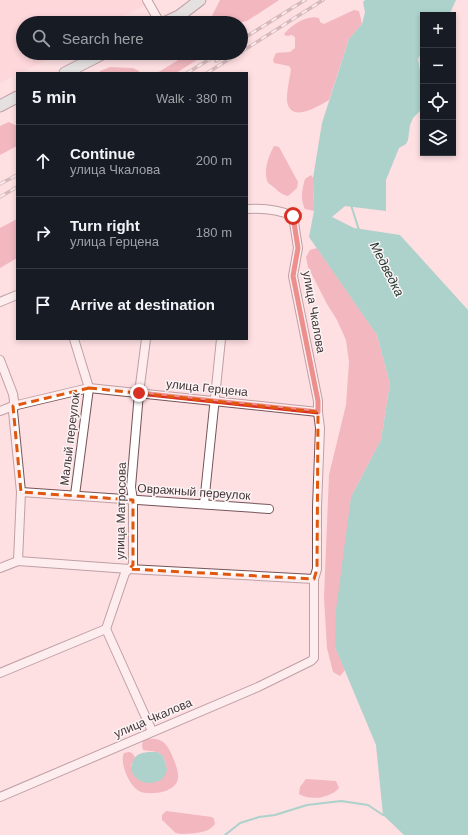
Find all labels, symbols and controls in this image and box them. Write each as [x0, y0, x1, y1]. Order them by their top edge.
map controls [420, 12, 456, 156]
button: + [420, 12, 456, 48]
search box [16, 16, 248, 60]
icon: search [30, 27, 52, 49]
text: Search here [62, 30, 144, 47]
button: − [420, 48, 456, 84]
button: locate [420, 84, 456, 120]
text: 5 min [32, 88, 76, 107]
text: Walk · 380 m [156, 91, 232, 106]
button: layers [420, 120, 456, 156]
text: Continue [70, 145, 135, 162]
icon: ahead [32, 150, 54, 172]
text: 200 m [196, 153, 232, 168]
text: улица Чкалова [70, 162, 160, 177]
route start [284, 207, 302, 225]
text: Turn right [70, 217, 140, 234]
icon: right [32, 222, 54, 244]
text: 180 m [196, 225, 232, 240]
text: улица Герцена [70, 234, 159, 249]
water label: Медведка [367, 239, 407, 299]
street label: улица Чкалова [300, 270, 328, 355]
icon: arrive [32, 294, 54, 316]
text: Arrive at destination [70, 296, 215, 313]
street label: улица Герцена [165, 377, 249, 399]
route end [130, 384, 148, 402]
street label: Малый переулок [57, 391, 83, 486]
street label: улица Матросова [113, 462, 129, 560]
street label: Овражный переулок [137, 481, 252, 503]
street label: улица Чкалова [112, 695, 194, 741]

